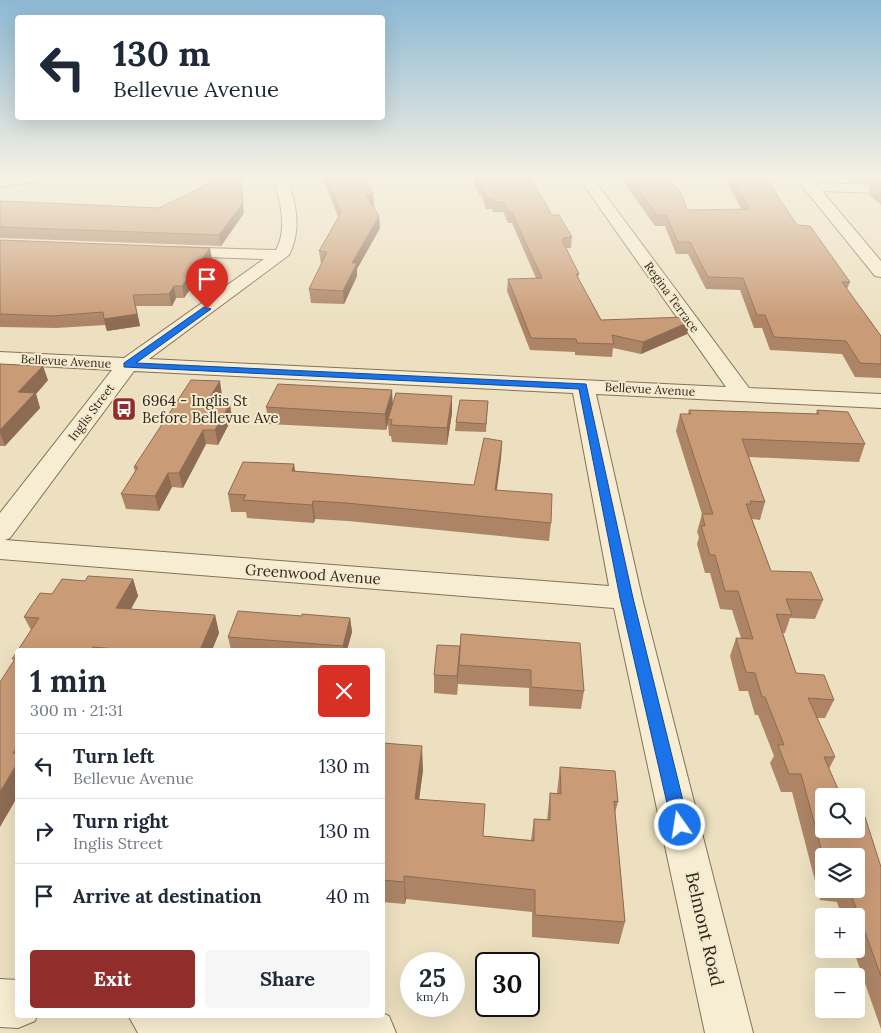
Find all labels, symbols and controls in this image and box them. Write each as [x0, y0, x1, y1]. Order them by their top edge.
text: 130 m [113, 31, 210, 76]
icon: left [30, 35, 95, 100]
text: Bellevue Avenue [113, 75, 279, 103]
pin [186, 258, 228, 309]
street label: Regina Terrace [641, 259, 703, 336]
icon: arrive [193, 265, 221, 293]
street label: Bellevue Avenue [20, 351, 112, 371]
street label: Bellevue Avenue [604, 379, 696, 399]
street label: Inglis Street [65, 380, 118, 443]
place label: 6964 - Inglis St Before Bellevue Ave [142, 391, 279, 427]
bus stop icon: 6964 - Inglis St Before Bellevue Ave [111, 396, 137, 422]
street label: Greenwood Avenue [244, 560, 382, 588]
text: 1 min [30, 662, 107, 700]
button: close [318, 665, 370, 717]
text: 300 m · 21:31 [30, 700, 123, 720]
text: Turn left [73, 744, 154, 768]
icon: left [30, 752, 58, 780]
text: 130 m [319, 754, 370, 778]
text: Bellevue Avenue [73, 768, 194, 788]
map controls [815, 788, 865, 1018]
button: search [815, 788, 865, 838]
position arrow [653, 798, 705, 850]
text: Turn right [73, 809, 169, 833]
icon: right [30, 817, 58, 845]
text: 130 m [319, 819, 370, 843]
text: Inglis Street [73, 833, 163, 853]
button: layers [815, 848, 865, 898]
street label: Belmont Road [681, 870, 729, 989]
icon: arrive [30, 882, 58, 910]
text: Arrive at destination [73, 884, 262, 908]
text: 40 m [326, 884, 370, 908]
button: + [815, 908, 865, 958]
button: Exit [30, 950, 195, 1008]
button: Share [205, 950, 370, 1008]
speed limit sign: 30 [475, 952, 540, 1017]
text: 25 [419, 962, 446, 994]
button: − [815, 968, 865, 1018]
text: km/h [416, 989, 449, 1004]

